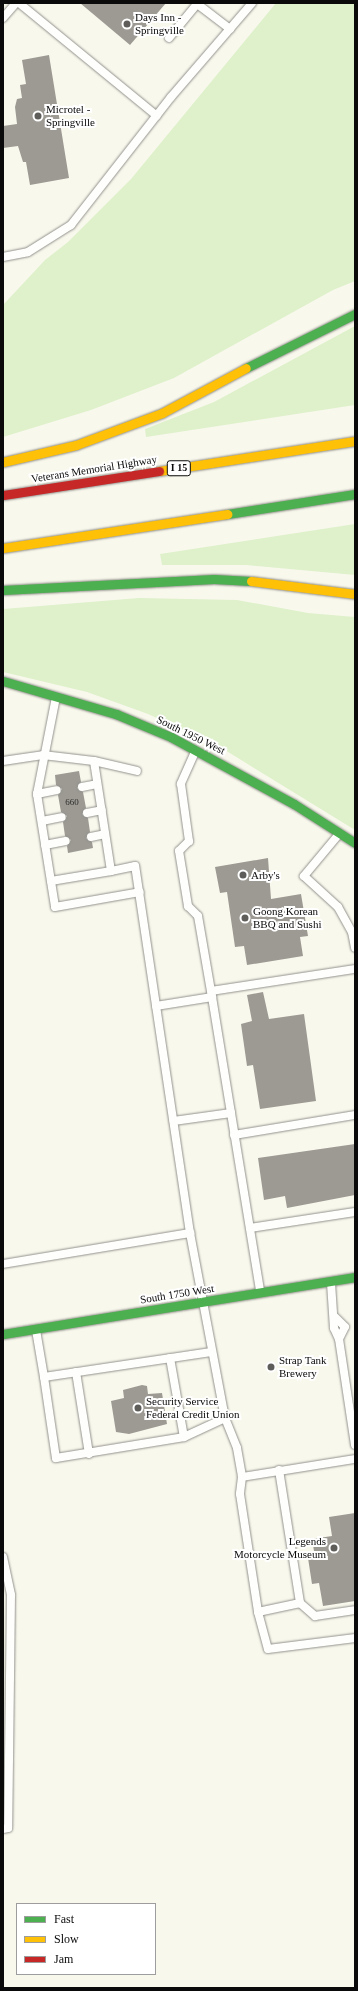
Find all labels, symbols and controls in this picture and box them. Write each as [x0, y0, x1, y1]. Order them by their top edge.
place label: Days Inn - Springville [135, 11, 184, 37]
marker: Days Inn - Springville [122, 19, 132, 29]
place label: Microtel - Springville [46, 103, 95, 129]
marker: Microtel - Springville [33, 111, 43, 121]
street label: Veterans Memorial Highway [30, 453, 158, 485]
road number: I 15 [166, 460, 192, 476]
street label: South 1950 West [154, 713, 228, 757]
house number: 660 [65, 797, 79, 807]
place label: Arby's [251, 868, 280, 882]
marker: Arby's [238, 870, 248, 880]
place label: Goong Korean BBQ and Sushi [253, 905, 321, 931]
marker: Goong Korean BBQ and Sushi [240, 913, 250, 923]
street label: South 1750 West [139, 1282, 215, 1306]
place label: Strap Tank Brewery [279, 1354, 327, 1380]
marker: Strap Tank Brewery [266, 1362, 276, 1372]
place label: Security Service Federal Credit Union [146, 1395, 239, 1421]
marker: Security Service Federal Credit Union [133, 1403, 143, 1413]
place label: Legends Motorcycle Museum [234, 1535, 326, 1561]
marker: Legends Motorcycle Museum [329, 1543, 339, 1553]
legend [16, 1903, 156, 1975]
text: Fast [54, 1912, 74, 1926]
text: Slow [54, 1932, 79, 1946]
text: Jam [54, 1952, 73, 1966]

